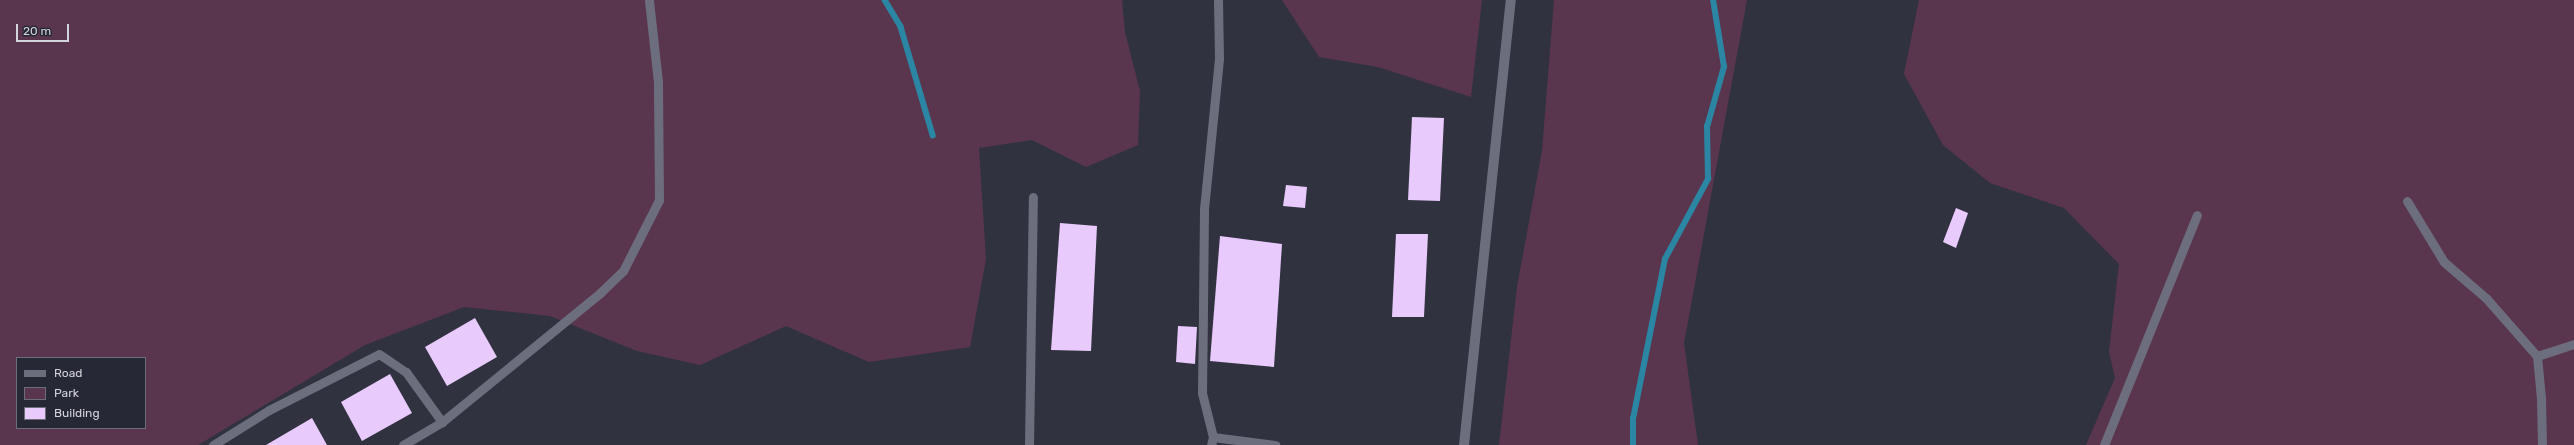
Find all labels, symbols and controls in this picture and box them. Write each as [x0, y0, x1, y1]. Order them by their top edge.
scale bar [18, 16, 71, 42]
text: 20 m [23, 24, 51, 38]
legend [16, 357, 146, 429]
text: Road [54, 366, 82, 380]
text: Park [54, 386, 79, 400]
text: Building [54, 406, 100, 420]

